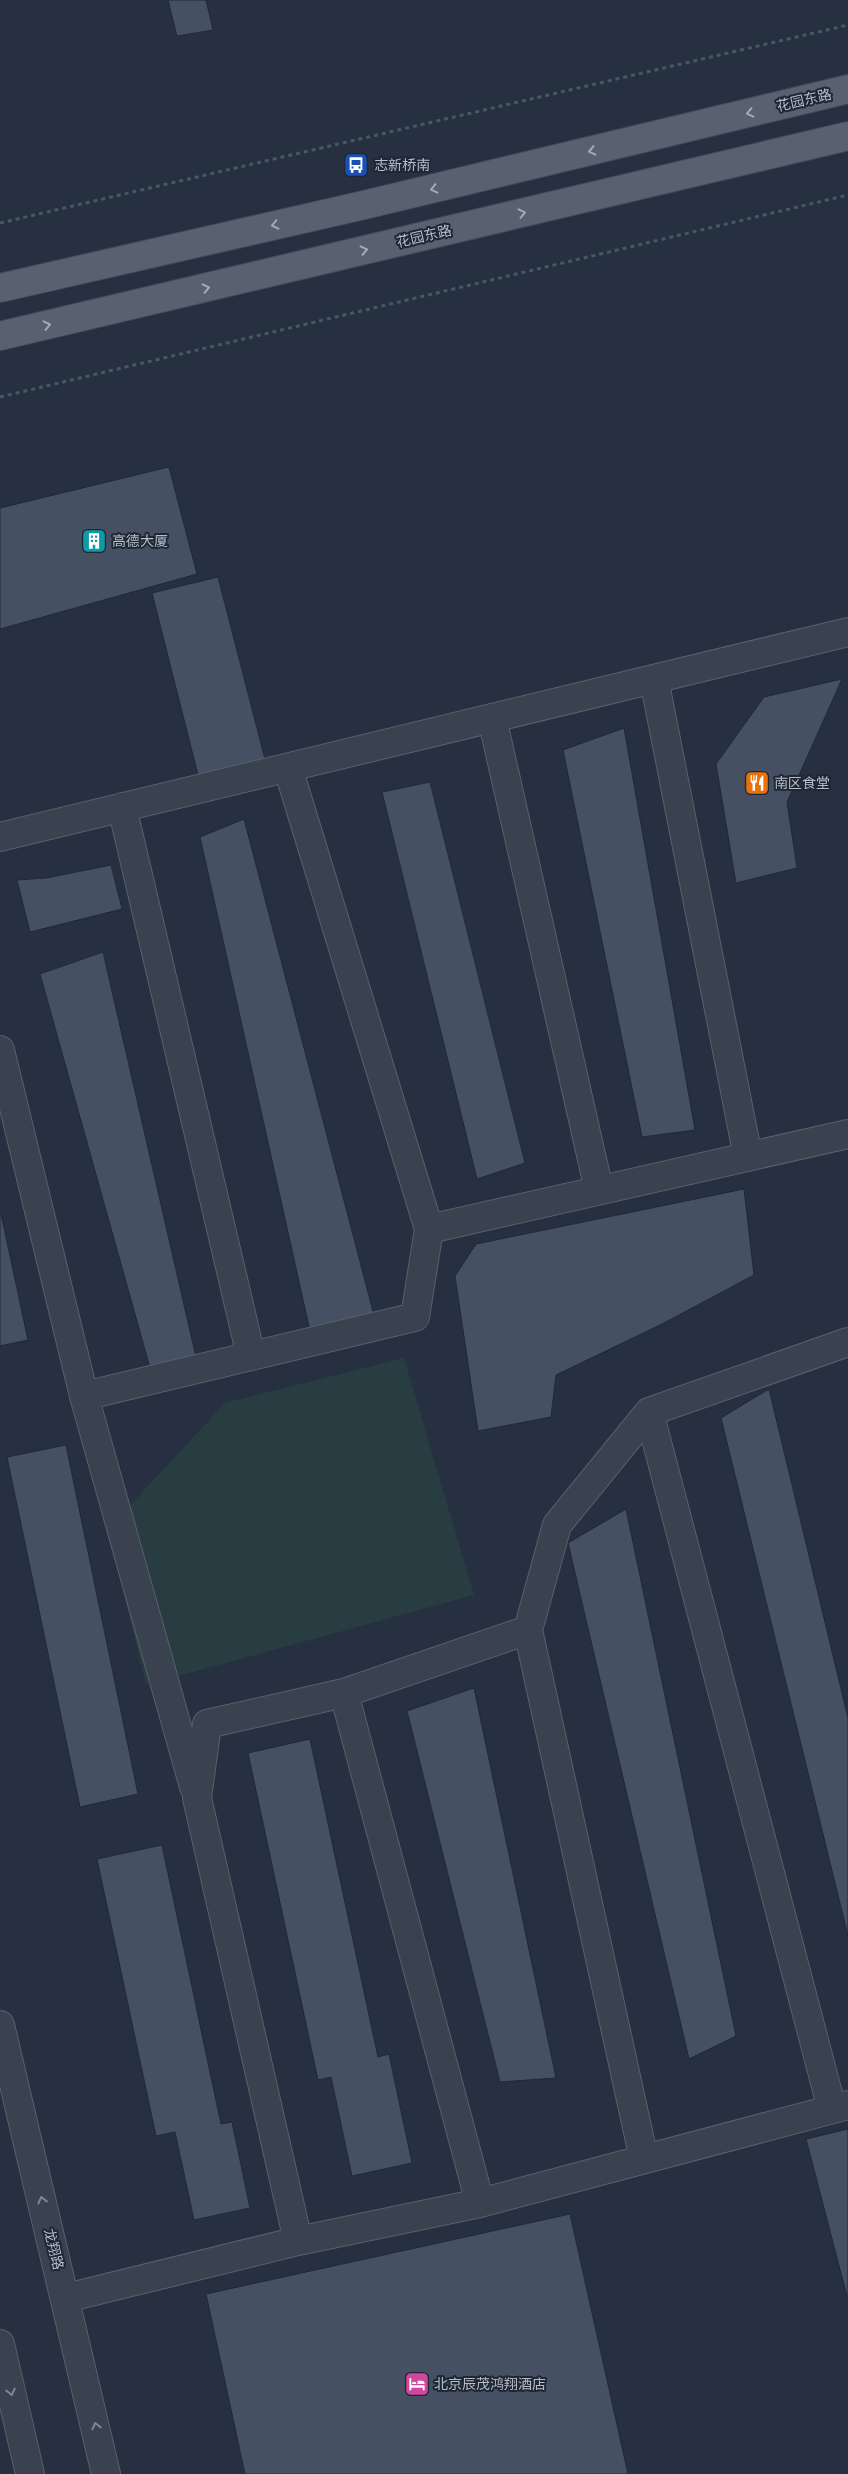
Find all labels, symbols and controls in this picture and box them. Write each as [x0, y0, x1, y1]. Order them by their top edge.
street label: 花园东路 [775, 86, 833, 114]
one-way arrow [745, 107, 754, 118]
one-way arrow [587, 145, 596, 156]
bus stop icon: 志新桥南 [343, 152, 369, 178]
place label: 志新桥南 [374, 157, 430, 173]
one-way arrow [429, 183, 438, 194]
one-way arrow [517, 208, 526, 219]
one-way arrow [271, 219, 280, 230]
street label: 花园东路 [395, 222, 453, 250]
one-way arrow [359, 246, 367, 256]
one-way arrow [201, 283, 210, 294]
one-way arrow [43, 320, 52, 331]
building icon: 高德大厦 [81, 528, 107, 554]
place label: 高德大厦 [112, 533, 168, 549]
restaurant icon: 南区食堂 [744, 770, 770, 796]
place label: 南区食堂 [774, 775, 830, 791]
one-way arrow [37, 2196, 48, 2205]
street label: 龙翔路 [41, 2227, 67, 2271]
hotel icon: 北京辰茂鸿翔酒店 [404, 2371, 430, 2397]
place label: 北京辰茂鸿翔酒店 [434, 2376, 546, 2392]
one-way arrow [5, 2387, 16, 2396]
one-way arrow [91, 2422, 101, 2431]

